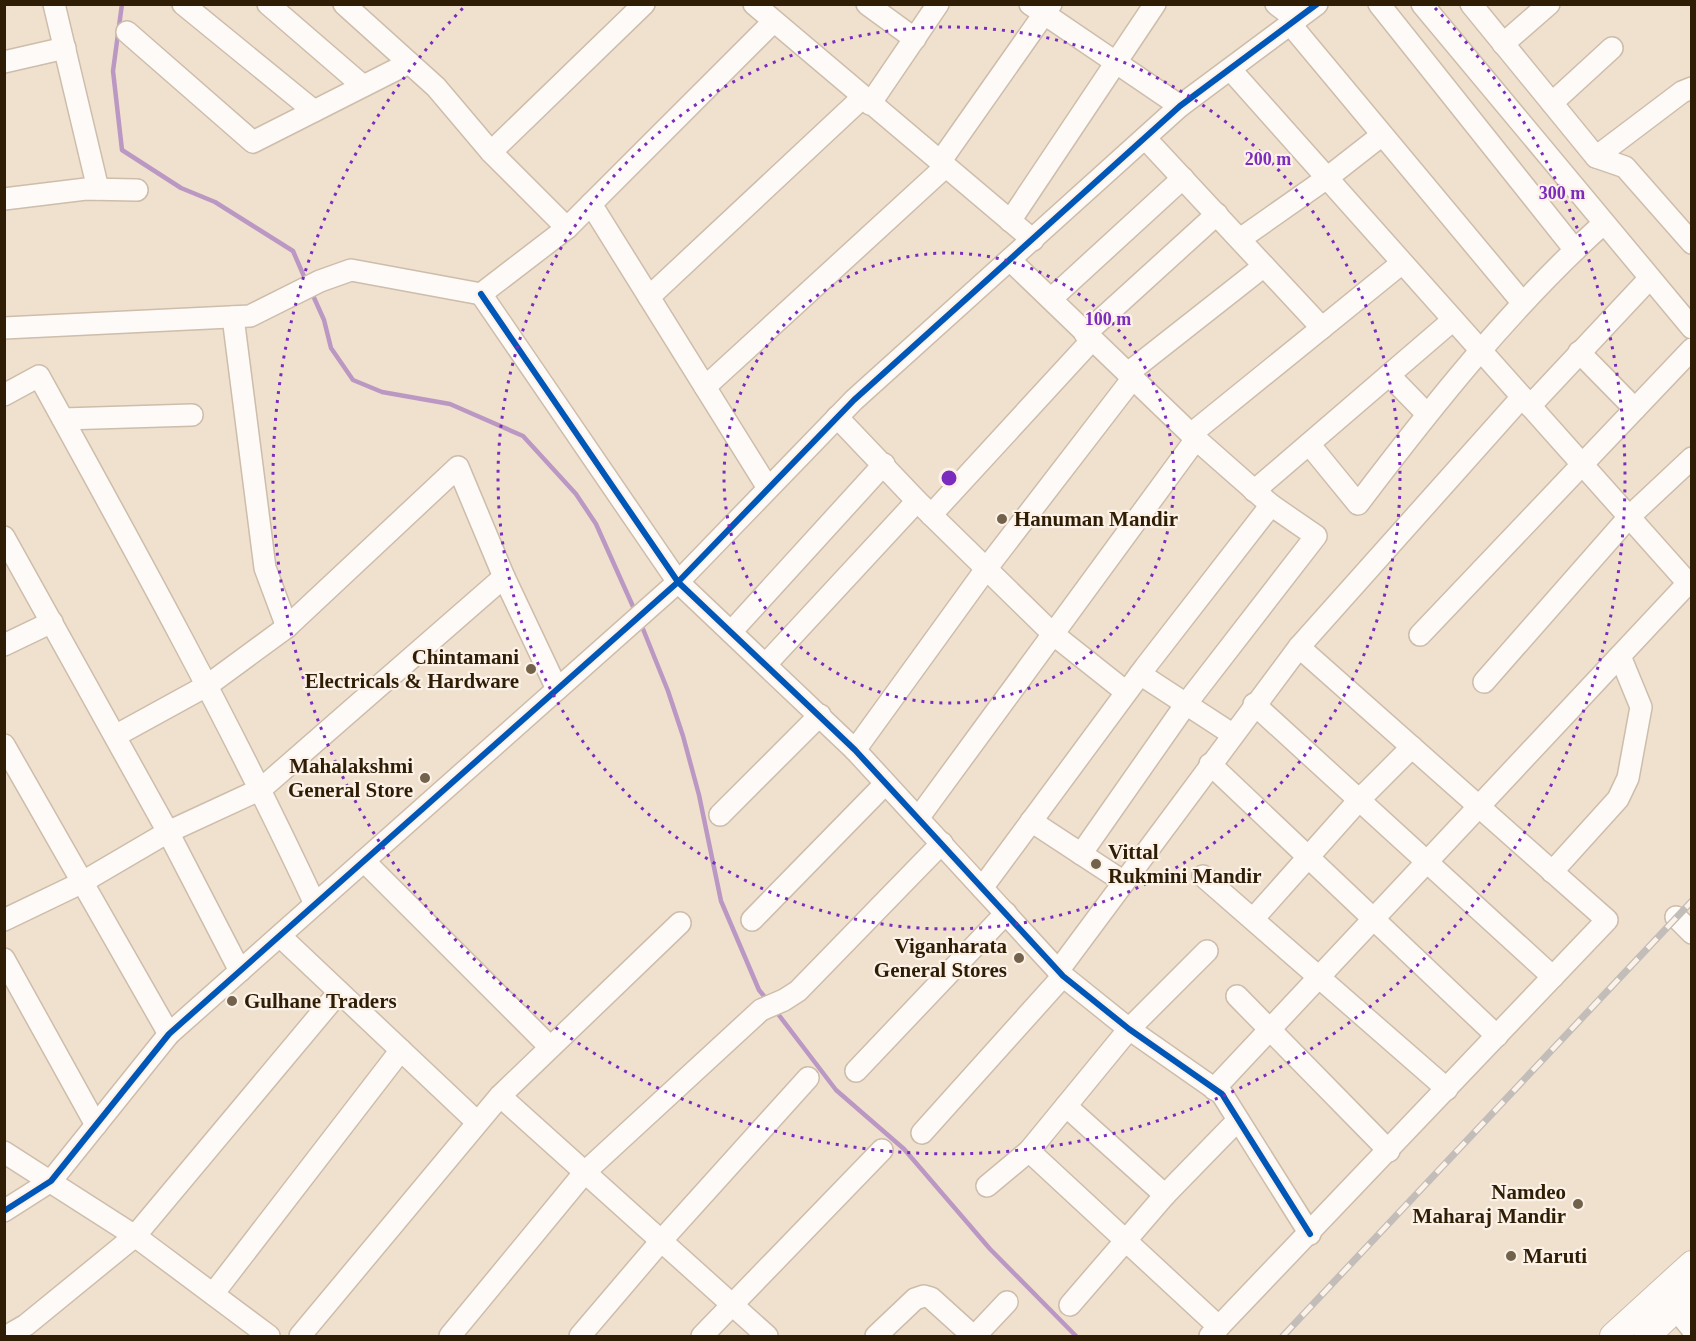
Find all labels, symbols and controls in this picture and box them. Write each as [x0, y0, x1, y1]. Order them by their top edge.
text: 200 m [1245, 149, 1291, 169]
text: 300 m [1539, 183, 1585, 203]
text: 100 m [1085, 309, 1131, 329]
centre of rings [939, 468, 959, 488]
place label: Hanuman Mandir [1014, 507, 1178, 531]
marker: Hanuman Mandir [995, 512, 1009, 526]
place label: Chintamani Electricals & Hardware [305, 645, 519, 693]
marker: Chintamani Electricals & Hardware [524, 662, 538, 676]
place label: Mahalakshmi General Store [288, 754, 413, 802]
marker: Mahalakshmi General Store [418, 771, 432, 785]
place label: Vittal Rukmini Mandir [1108, 840, 1261, 888]
marker: Vittal Rukmini Mandir [1089, 857, 1103, 871]
place label: Viganharata General Stores [874, 934, 1007, 982]
marker: Viganharata General Stores [1012, 951, 1026, 965]
place label: Gulhane Traders [244, 989, 397, 1013]
marker: Gulhane Traders [225, 994, 239, 1008]
place label: Namdeo Maharaj Mandir [1413, 1180, 1566, 1228]
marker: Namdeo Maharaj Mandir [1571, 1197, 1585, 1211]
place label: Maruti [1523, 1244, 1587, 1268]
marker: Maruti [1504, 1249, 1518, 1263]

